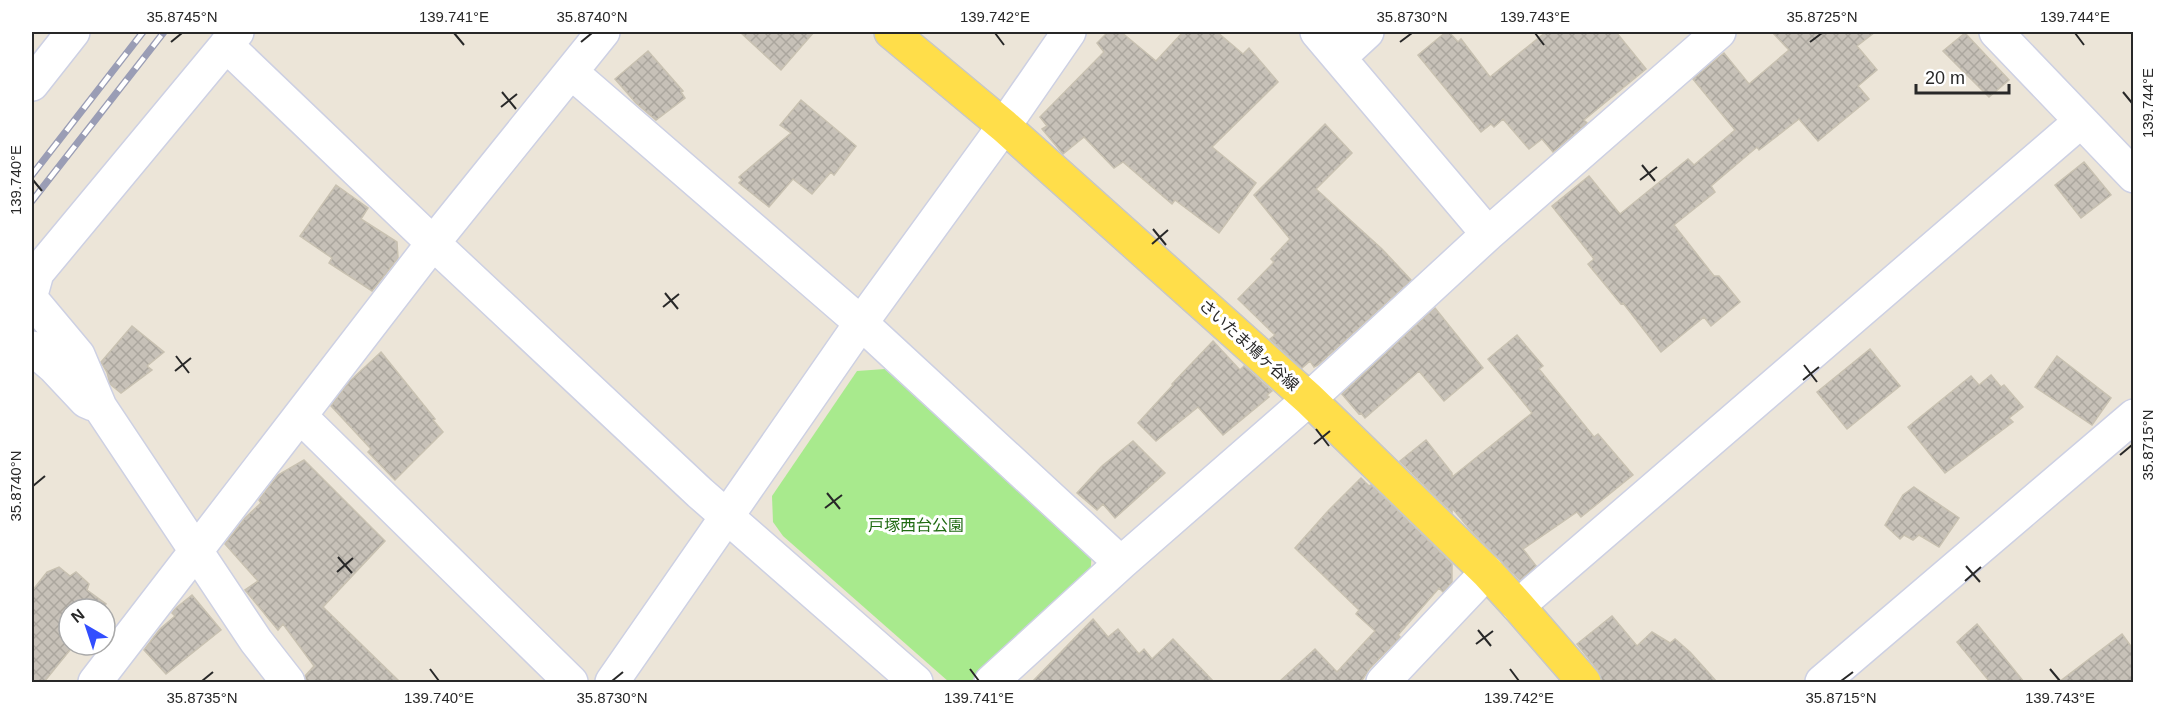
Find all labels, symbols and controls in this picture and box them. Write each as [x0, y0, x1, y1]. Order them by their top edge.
text: 35.8745°N [146, 8, 218, 25]
text: 139.741°E [419, 8, 489, 25]
text: 35.8740°N [556, 8, 628, 25]
text: 139.742°E [960, 8, 1030, 25]
text: 35.8730°N [1376, 8, 1448, 25]
text: 139.743°E [1500, 8, 1570, 25]
text: 35.8725°N [1786, 8, 1858, 25]
text: 139.744°E [2040, 8, 2110, 25]
scale bar [1916, 57, 2009, 95]
text: 20 m [1925, 68, 1965, 88]
text: 139.744°E [2139, 68, 2156, 138]
text: 139.740°E [7, 145, 24, 215]
street label: さいたま鳩ヶ谷線 [1196, 296, 1302, 394]
text: 35.8715°N [2139, 409, 2156, 481]
text: 35.8740°N [7, 450, 24, 522]
park label: 戸塚西台公園 [868, 517, 964, 534]
north arrow [57, 597, 117, 657]
text: N [68, 605, 88, 626]
text: 35.8735°N [166, 689, 238, 706]
text: 139.740°E [404, 689, 474, 706]
text: 35.8730°N [576, 689, 648, 706]
text: 139.741°E [944, 689, 1014, 706]
text: 139.742°E [1484, 689, 1554, 706]
text: 35.8715°N [1805, 689, 1877, 706]
text: 139.743°E [2025, 689, 2095, 706]

